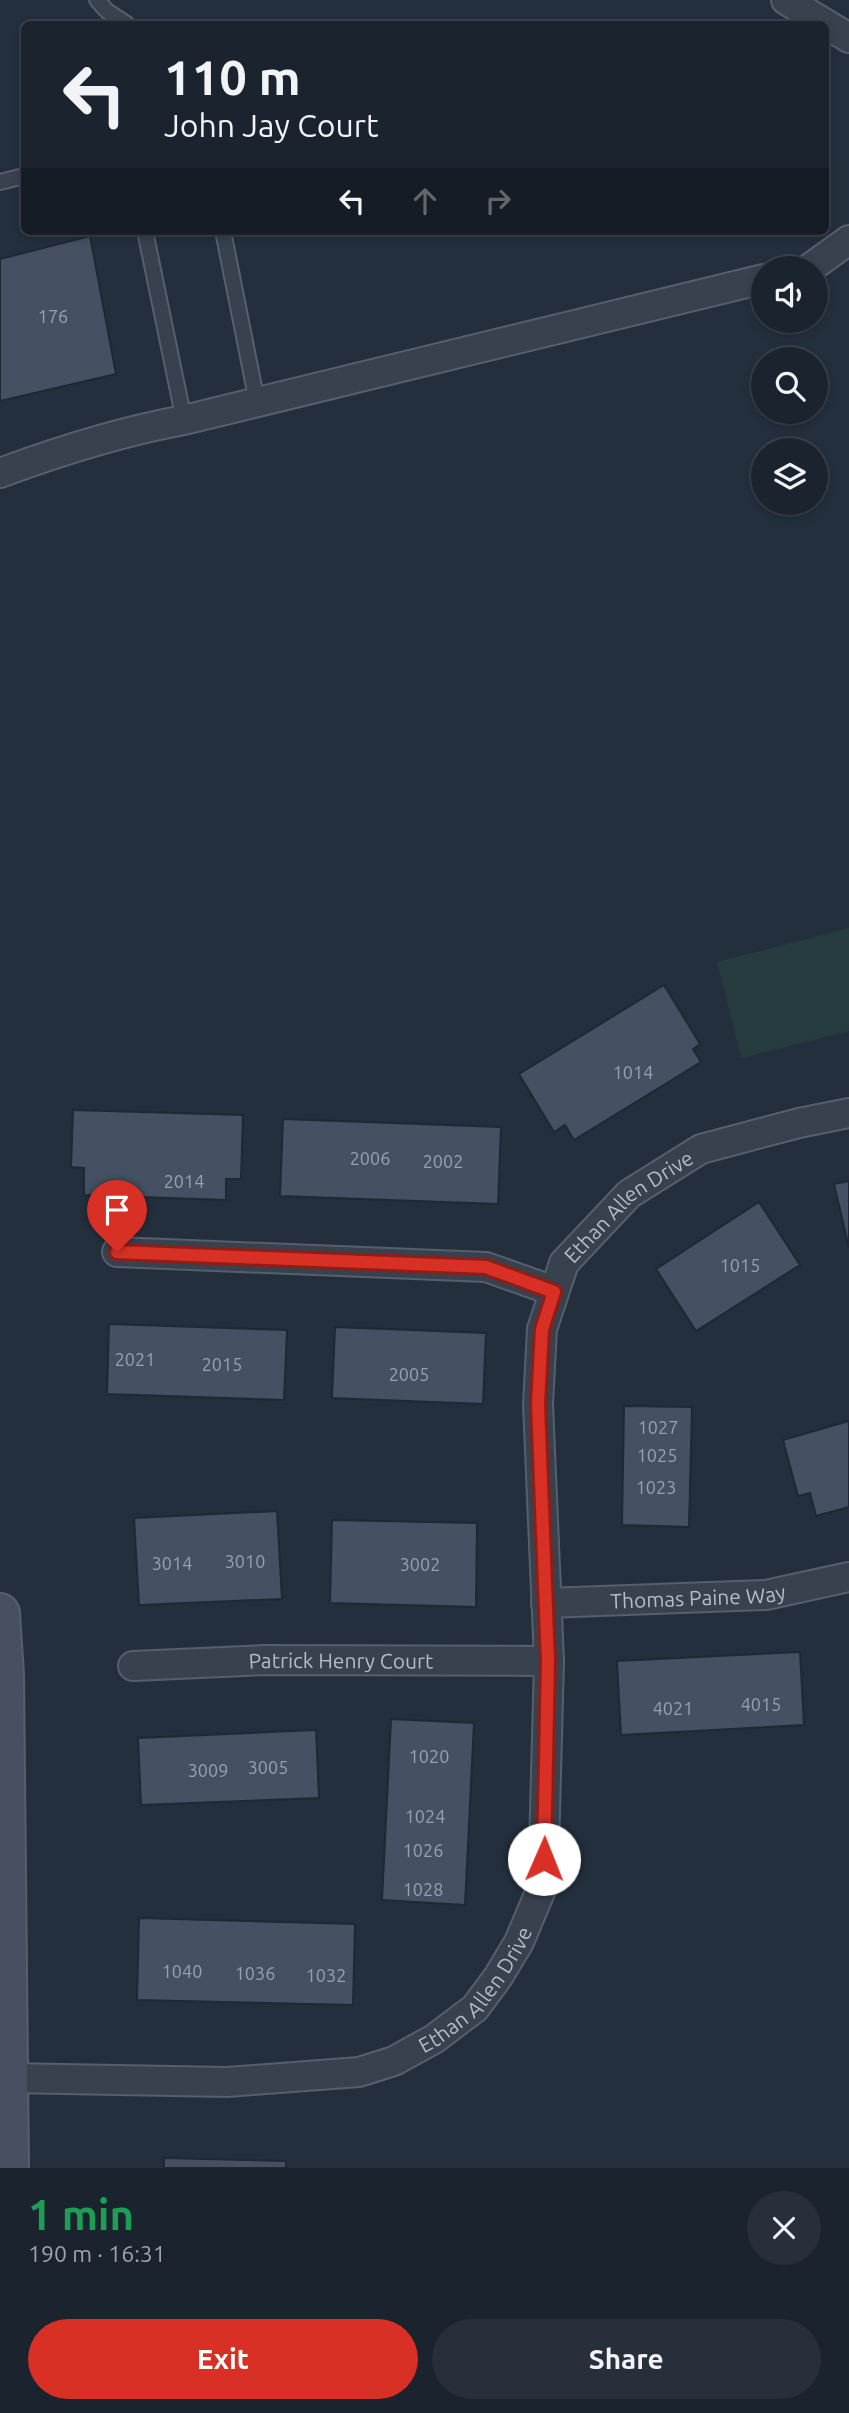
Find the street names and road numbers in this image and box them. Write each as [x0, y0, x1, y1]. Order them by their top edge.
street label: Ethan Allen Drive [559, 1145, 697, 1267]
street label: Thomas Paine Way [610, 1579, 788, 1613]
street label: Patrick Henry Court [248, 1648, 433, 1673]
street label: Ethan Allen Drive [414, 1923, 536, 2057]

